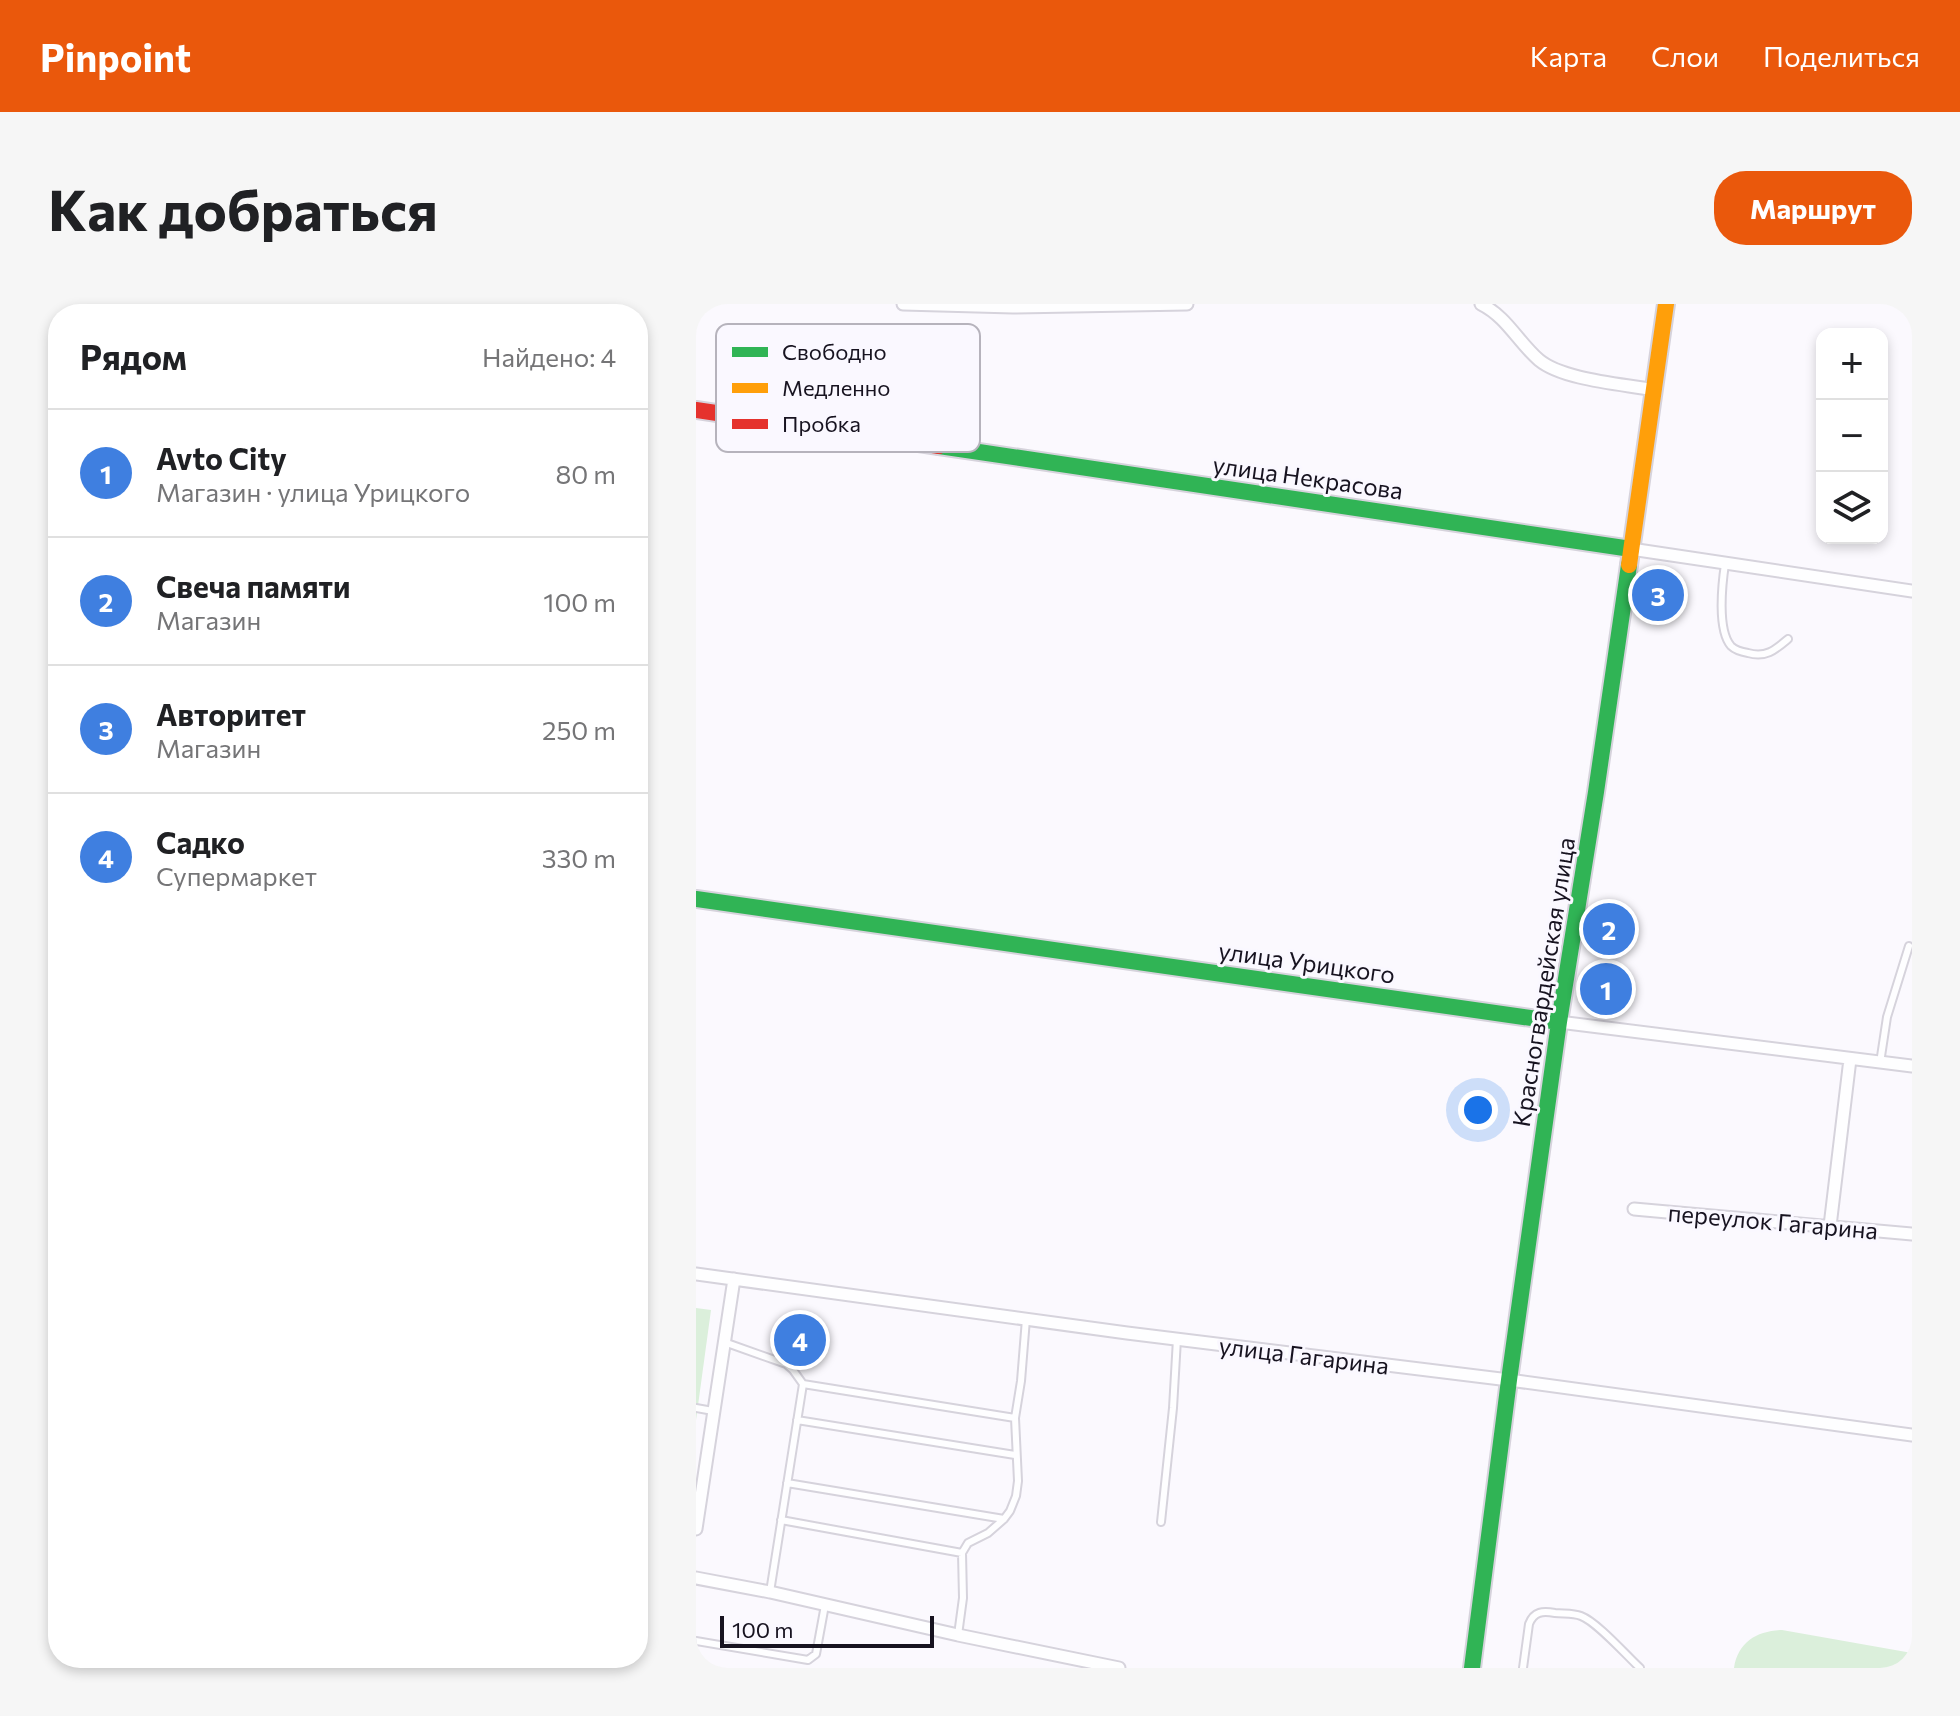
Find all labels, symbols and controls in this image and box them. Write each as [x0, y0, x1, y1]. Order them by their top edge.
text: Pinpoint [40, 33, 191, 80]
text: Карта [1530, 39, 1607, 73]
text: Слои [1651, 39, 1719, 73]
text: Поделиться [1763, 39, 1920, 73]
button: Маршрут [1714, 171, 1912, 245]
text: Как добраться [48, 174, 438, 243]
legend [716, 324, 980, 452]
map controls [1816, 328, 1888, 544]
button: + [1816, 328, 1888, 400]
text: Рядом [80, 335, 187, 377]
text: Свободно [782, 338, 887, 365]
text: Найдено: 4 [482, 341, 616, 372]
text: Медленно [782, 374, 890, 401]
button: − [1816, 400, 1888, 472]
text: Пробка [782, 410, 861, 437]
text: Avto City [156, 439, 287, 476]
street label: улица Некрасова [1211, 449, 1405, 505]
text: 1 [100, 458, 112, 489]
text: 80 m [556, 458, 616, 489]
button: layers [1816, 472, 1888, 544]
text: Магазин · улица Урицкого [156, 476, 470, 507]
pin: 3 [1632, 565, 1684, 625]
text: Свеча памяти [156, 567, 350, 604]
text: 2 [99, 586, 113, 617]
text: 100 m [543, 586, 616, 617]
text: Магазин [156, 604, 261, 635]
text: Авторитет [156, 695, 306, 732]
text: 3 [98, 714, 114, 745]
text: 250 m [542, 714, 616, 745]
text: Магазин [156, 732, 261, 763]
text: Садко [156, 823, 245, 860]
street label: Красногвардейская улица [1506, 835, 1580, 1129]
text: 4 [98, 842, 114, 873]
text: 330 m [542, 842, 616, 873]
text: Супермаркет [156, 860, 317, 891]
pin: 2 [1583, 899, 1635, 959]
street label: улица Урицкого [1217, 935, 1397, 989]
pin: 1 [1580, 959, 1632, 1019]
your location [1458, 1090, 1498, 1130]
street label: переулок Гагарина [1667, 1197, 1879, 1245]
pin: 4 [774, 1310, 826, 1370]
street label: улица Гагарина [1217, 1330, 1391, 1380]
scale bar [720, 1612, 934, 1648]
text: 100 m [732, 1616, 794, 1643]

